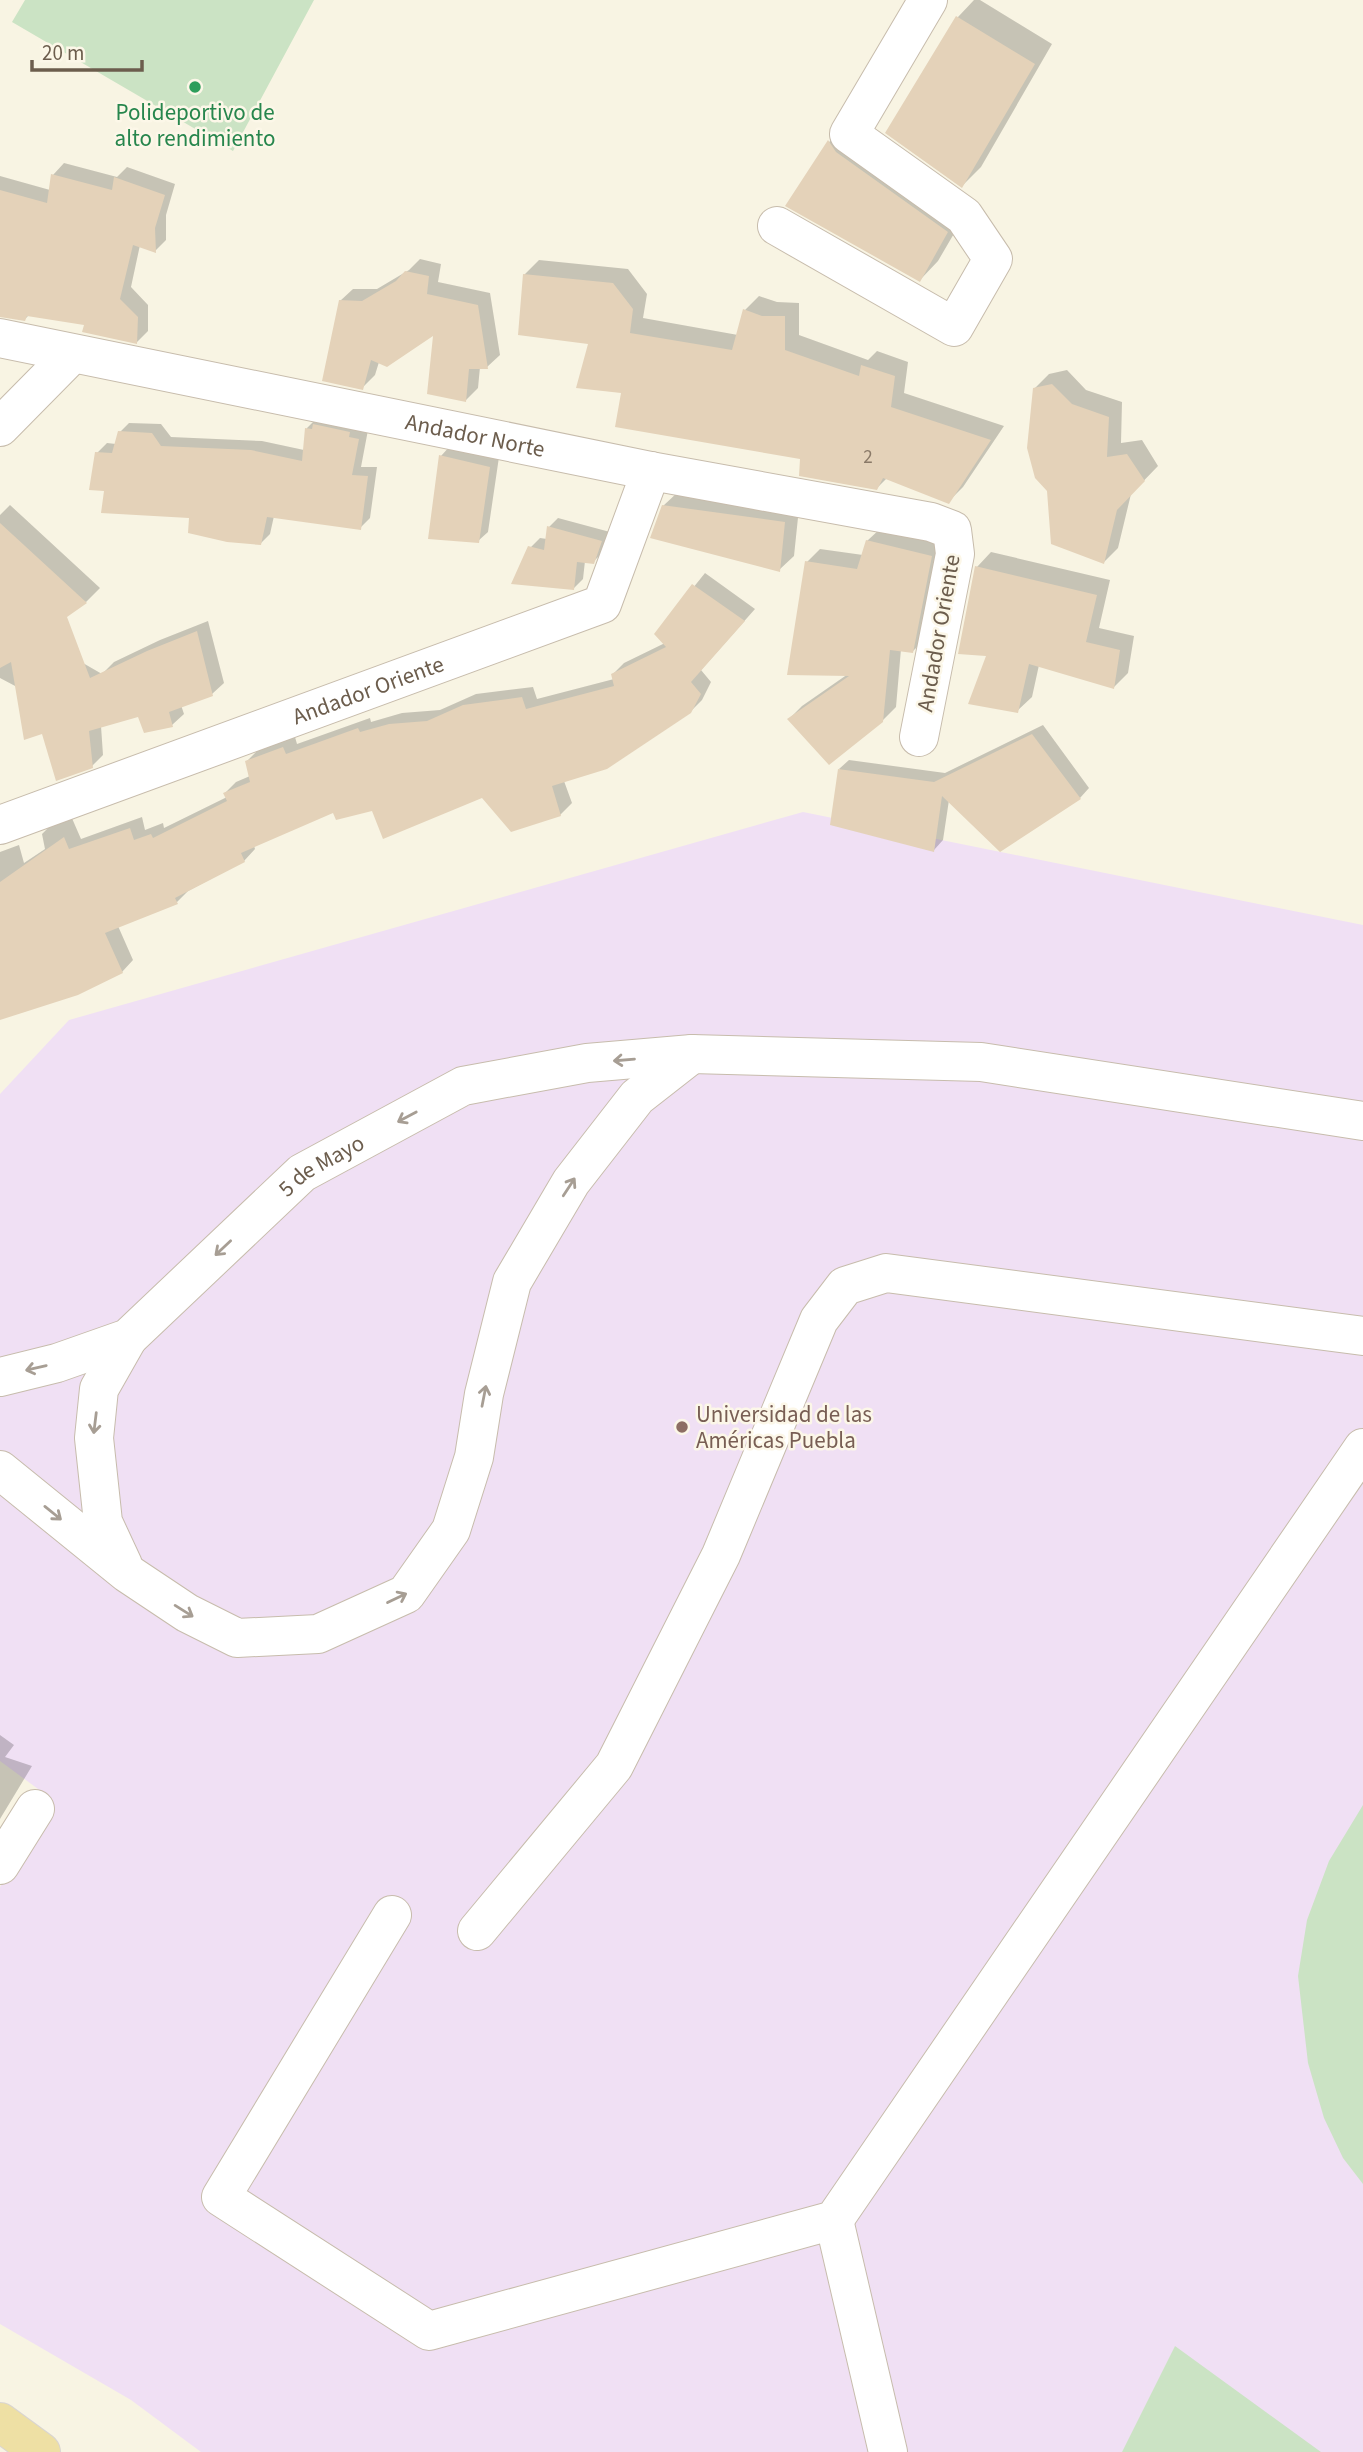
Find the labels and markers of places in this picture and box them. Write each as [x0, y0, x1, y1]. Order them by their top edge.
marker: Polideportivo de alto rendimiento [187, 79, 203, 95]
place label: Polideportivo de alto rendimiento [115, 96, 275, 155]
place label: Universidad de las Américas Puebla [696, 1398, 872, 1457]
marker: Universidad de las Américas Puebla [674, 1419, 690, 1435]

